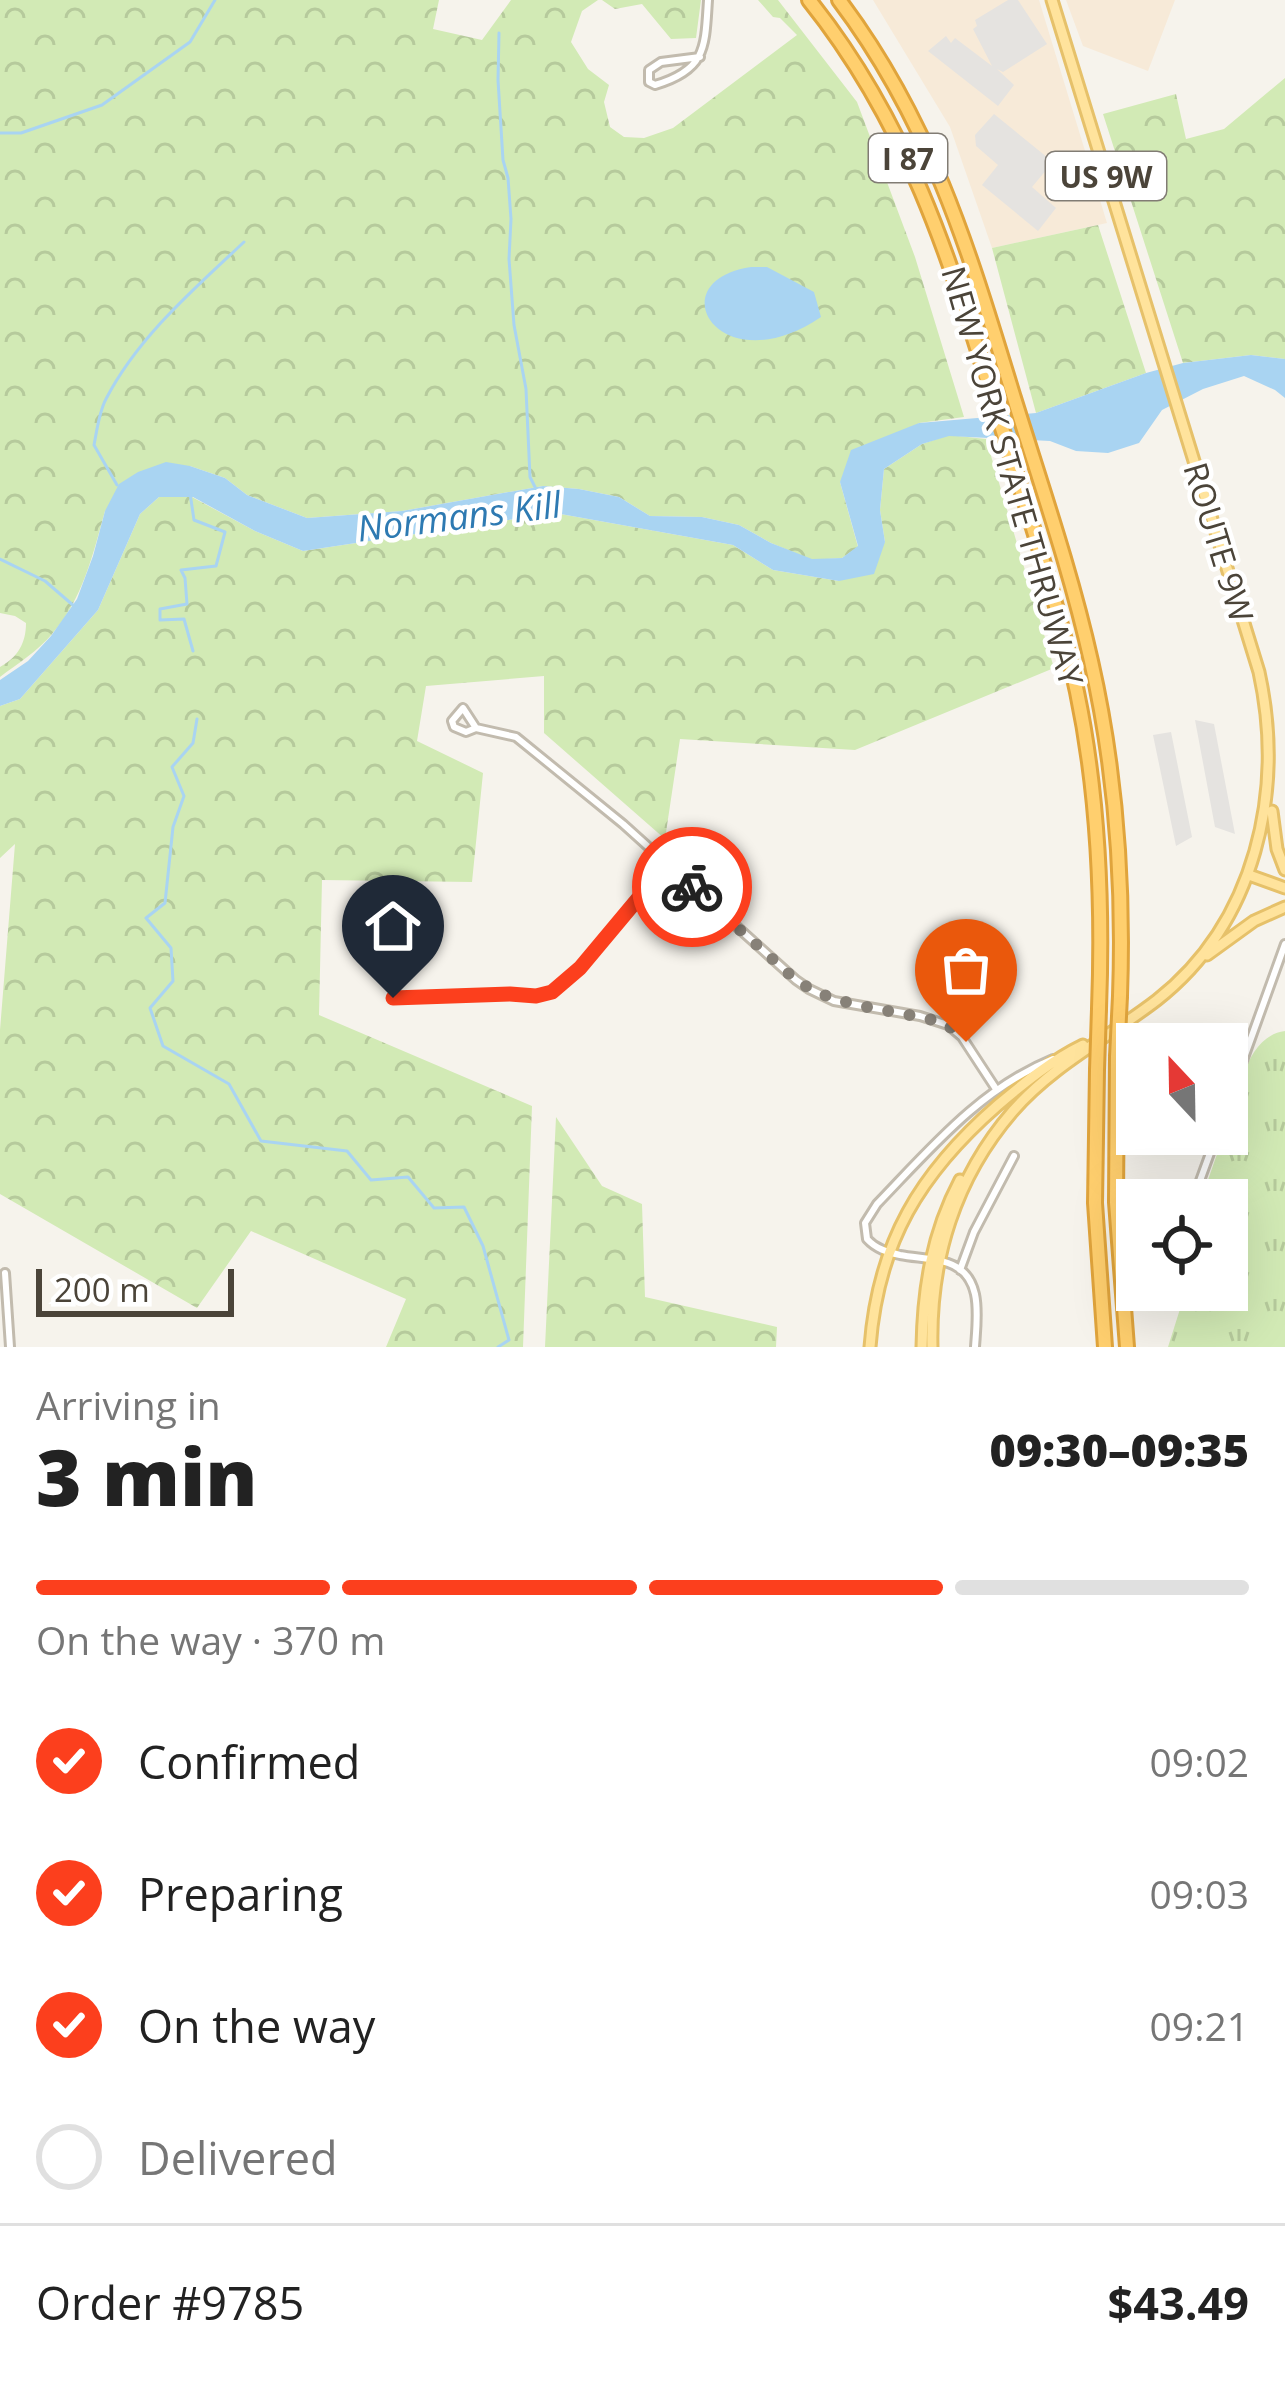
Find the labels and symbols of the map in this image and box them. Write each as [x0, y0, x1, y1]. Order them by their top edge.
road number: I 87 [869, 134, 947, 182]
road number: US 9W [1046, 152, 1166, 200]
street label: NEW YORK STATE THRUWAY [931, 261, 1095, 692]
street label: ROUTE 9W [1173, 457, 1265, 627]
water label: Normans Kill [354, 479, 564, 553]
courier [632, 827, 752, 947]
pin [342, 875, 444, 998]
pin [915, 919, 1017, 1042]
north arrow [1116, 1023, 1248, 1155]
scale bar [36, 1263, 234, 1316]

